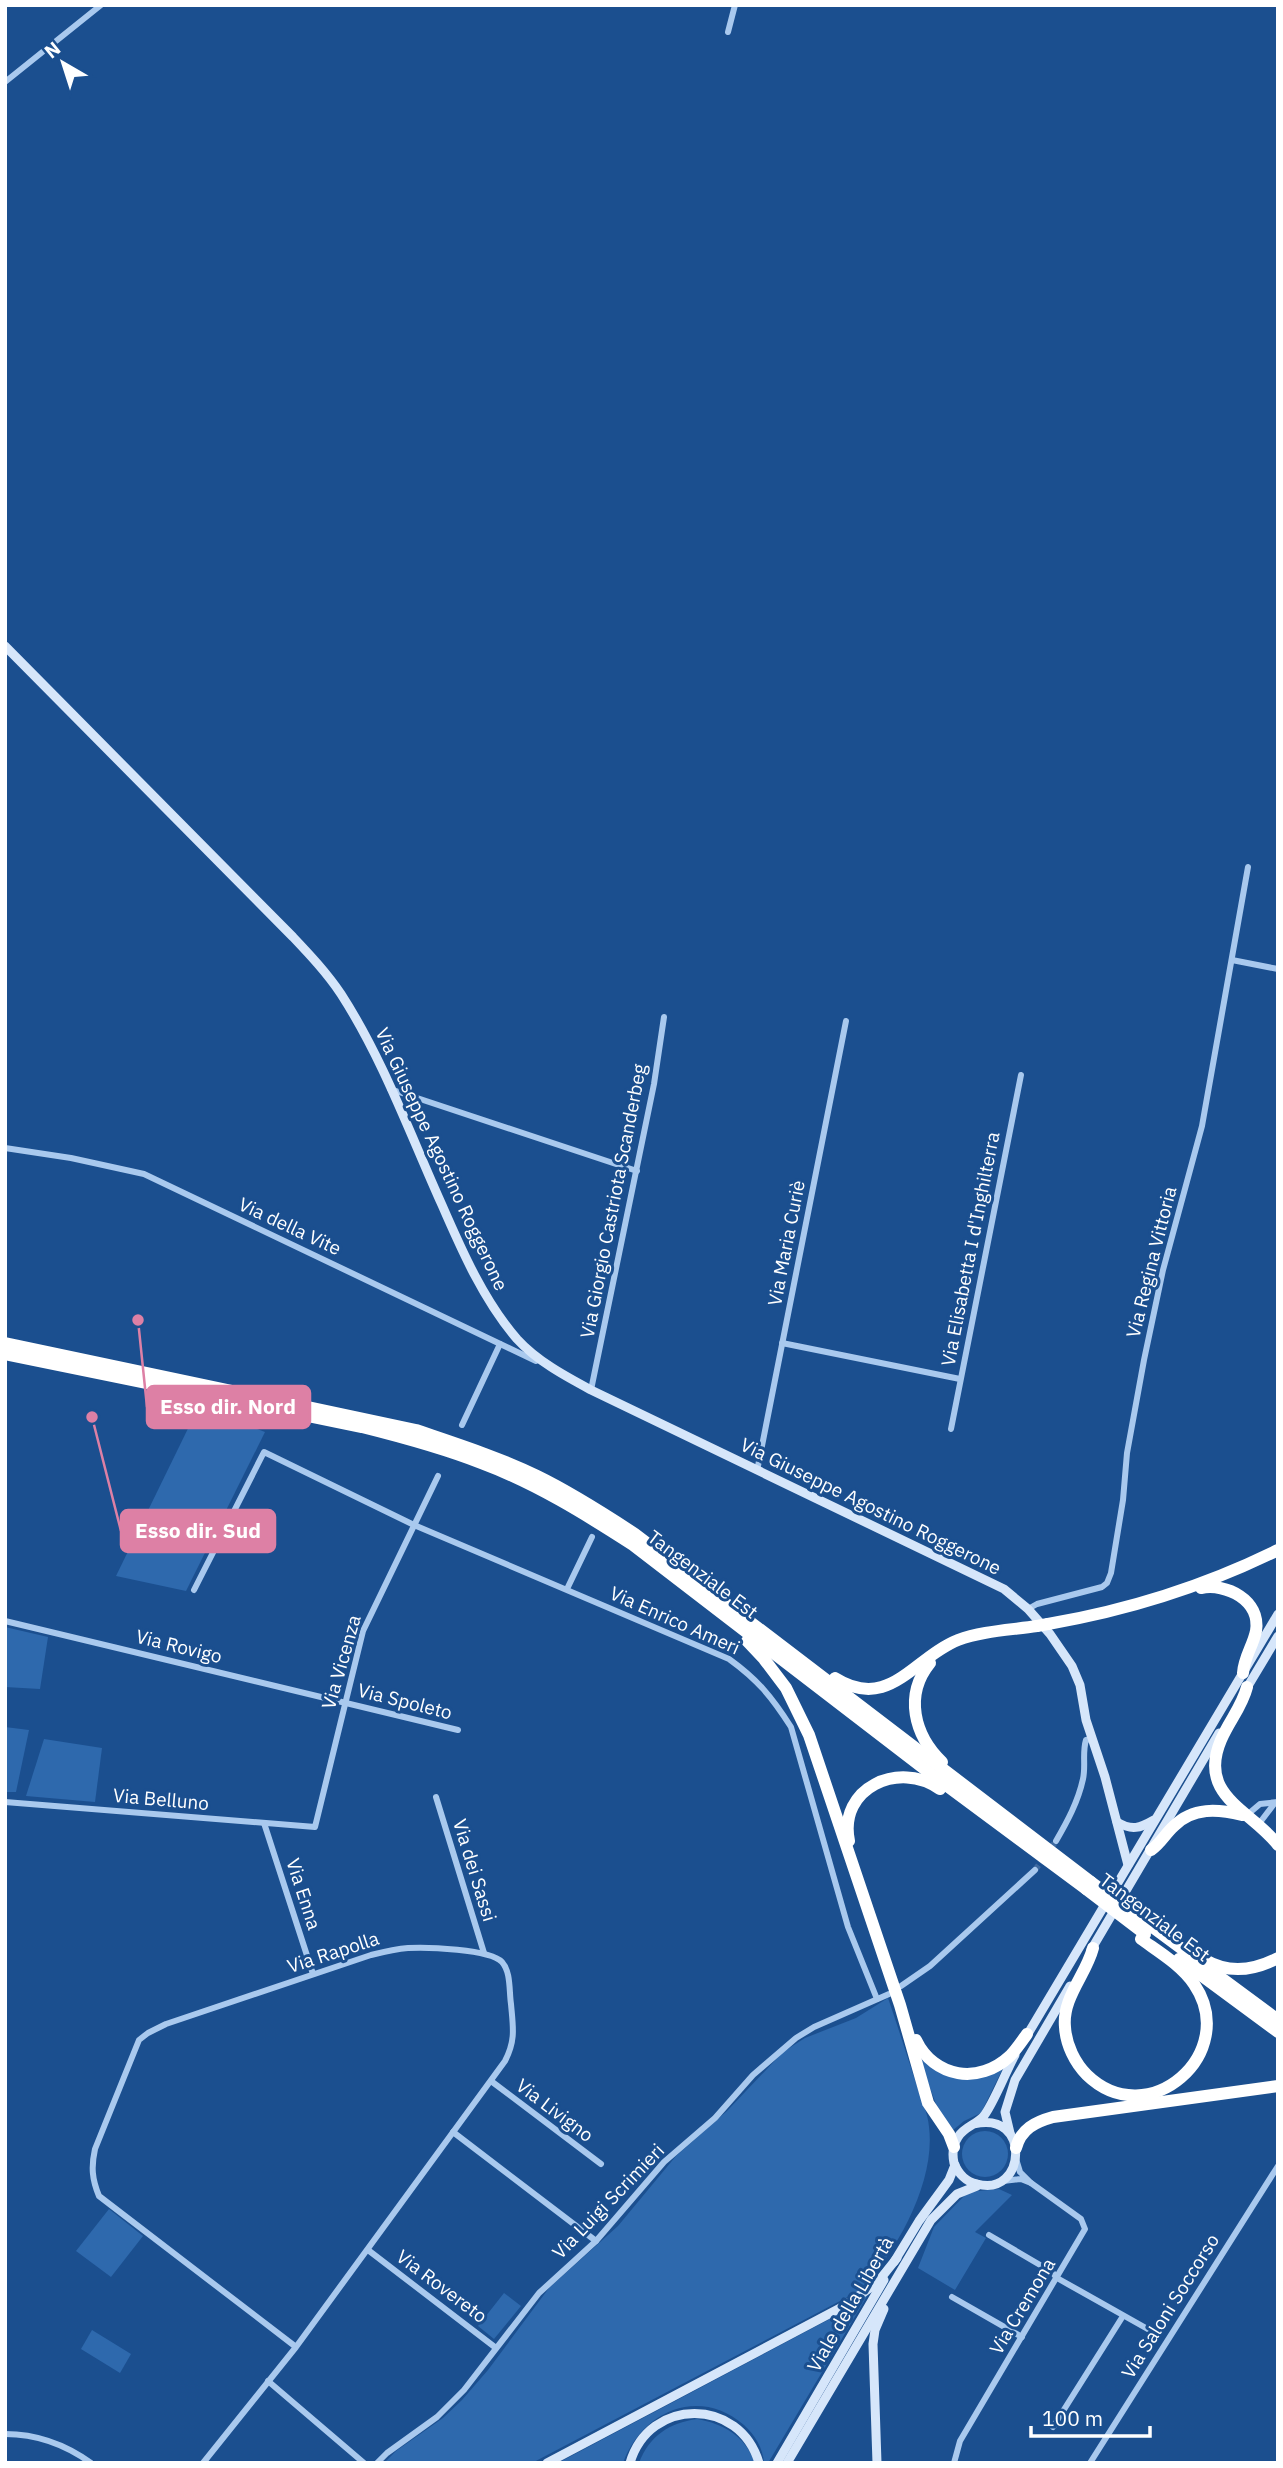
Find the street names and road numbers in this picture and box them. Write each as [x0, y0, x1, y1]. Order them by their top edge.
street label: Via Giuseppe Agostino Roggerone [370, 1024, 514, 1294]
street label: Via Giorgio Castriota Scanderbeg [575, 1062, 651, 1340]
street label: Via Elisabetta I d'Inghilterra [935, 1130, 1005, 1368]
street label: Via Maria Curiè [762, 1178, 810, 1308]
street label: Via Regina Vittoria [1121, 1184, 1181, 1340]
street label: Via della Vite [235, 1192, 345, 1260]
street label: Via Giuseppe Agostino Roggerone [737, 1432, 1005, 1580]
street label: Tangenziale Est [643, 1525, 763, 1623]
street label: Via Enrico Ameri [606, 1581, 744, 1659]
street label: Via Vicenza [316, 1612, 366, 1712]
street label: Via Rovigo [133, 1624, 225, 1668]
street label: Via Spoleto [355, 1678, 455, 1724]
street label: Via Belluno [112, 1783, 210, 1815]
street label: Via dei Sassi [448, 1816, 502, 1924]
street label: Via Enna [281, 1855, 327, 1933]
street label: Tangenziale Est [1095, 1868, 1215, 1966]
street label: Via Rapolla [284, 1926, 382, 1978]
street label: Via Livigno [512, 2073, 598, 2147]
street label: Via Luigi Scrimieri [547, 2138, 669, 2264]
street label: Via Saloni Soccorso [1116, 2229, 1224, 2383]
street label: Viale della Libertà [801, 2232, 899, 2376]
street label: Via Rovereto [392, 2244, 492, 2328]
street label: Via Cremona [984, 2253, 1060, 2359]

